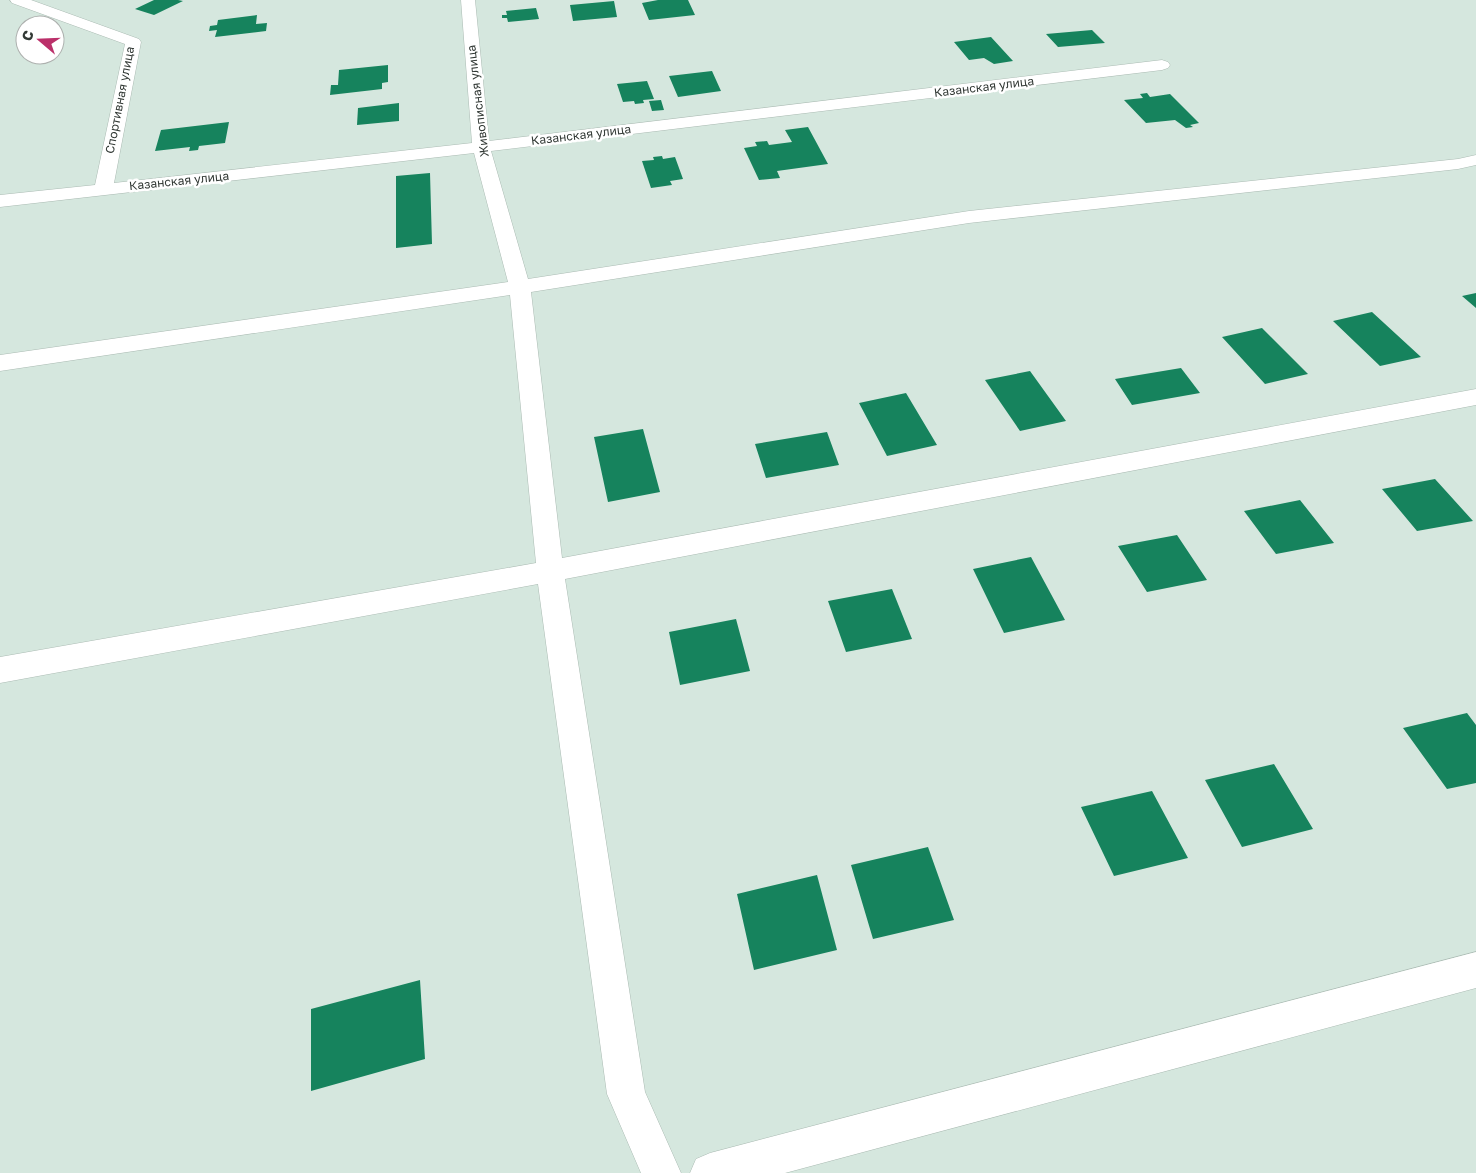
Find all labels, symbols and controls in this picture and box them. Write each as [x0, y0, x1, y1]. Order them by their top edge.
north arrow [15, 15, 65, 65]
text: С [18, 28, 37, 43]
street label: Живописная улица [463, 44, 492, 158]
street label: Спортивная улица [102, 45, 137, 155]
street label: Казанская улица [933, 73, 1035, 100]
street label: Казанская улица [530, 121, 632, 148]
street label: Казанская улица [128, 168, 230, 193]

